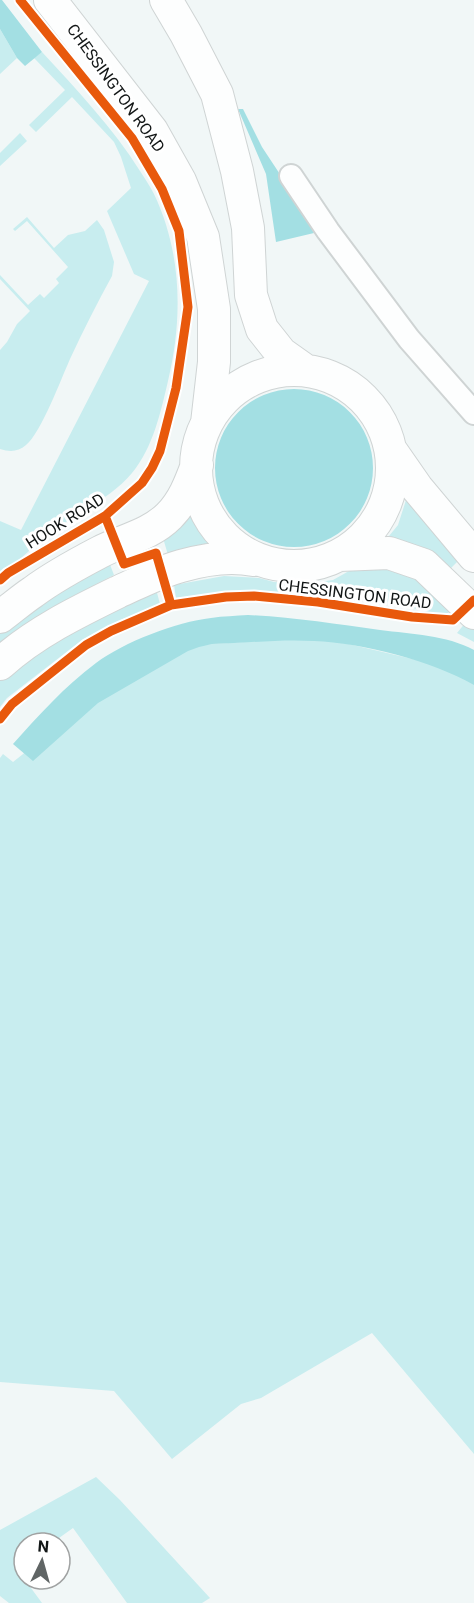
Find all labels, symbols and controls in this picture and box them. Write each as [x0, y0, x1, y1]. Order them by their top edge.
street label: CHESSINGTON ROAD [63, 20, 169, 156]
street label: HOOK ROAD [22, 489, 108, 553]
street label: CHESSINGTON ROAD [277, 575, 433, 613]
north arrow [12, 1531, 72, 1591]
text: N [37, 1537, 50, 1557]

